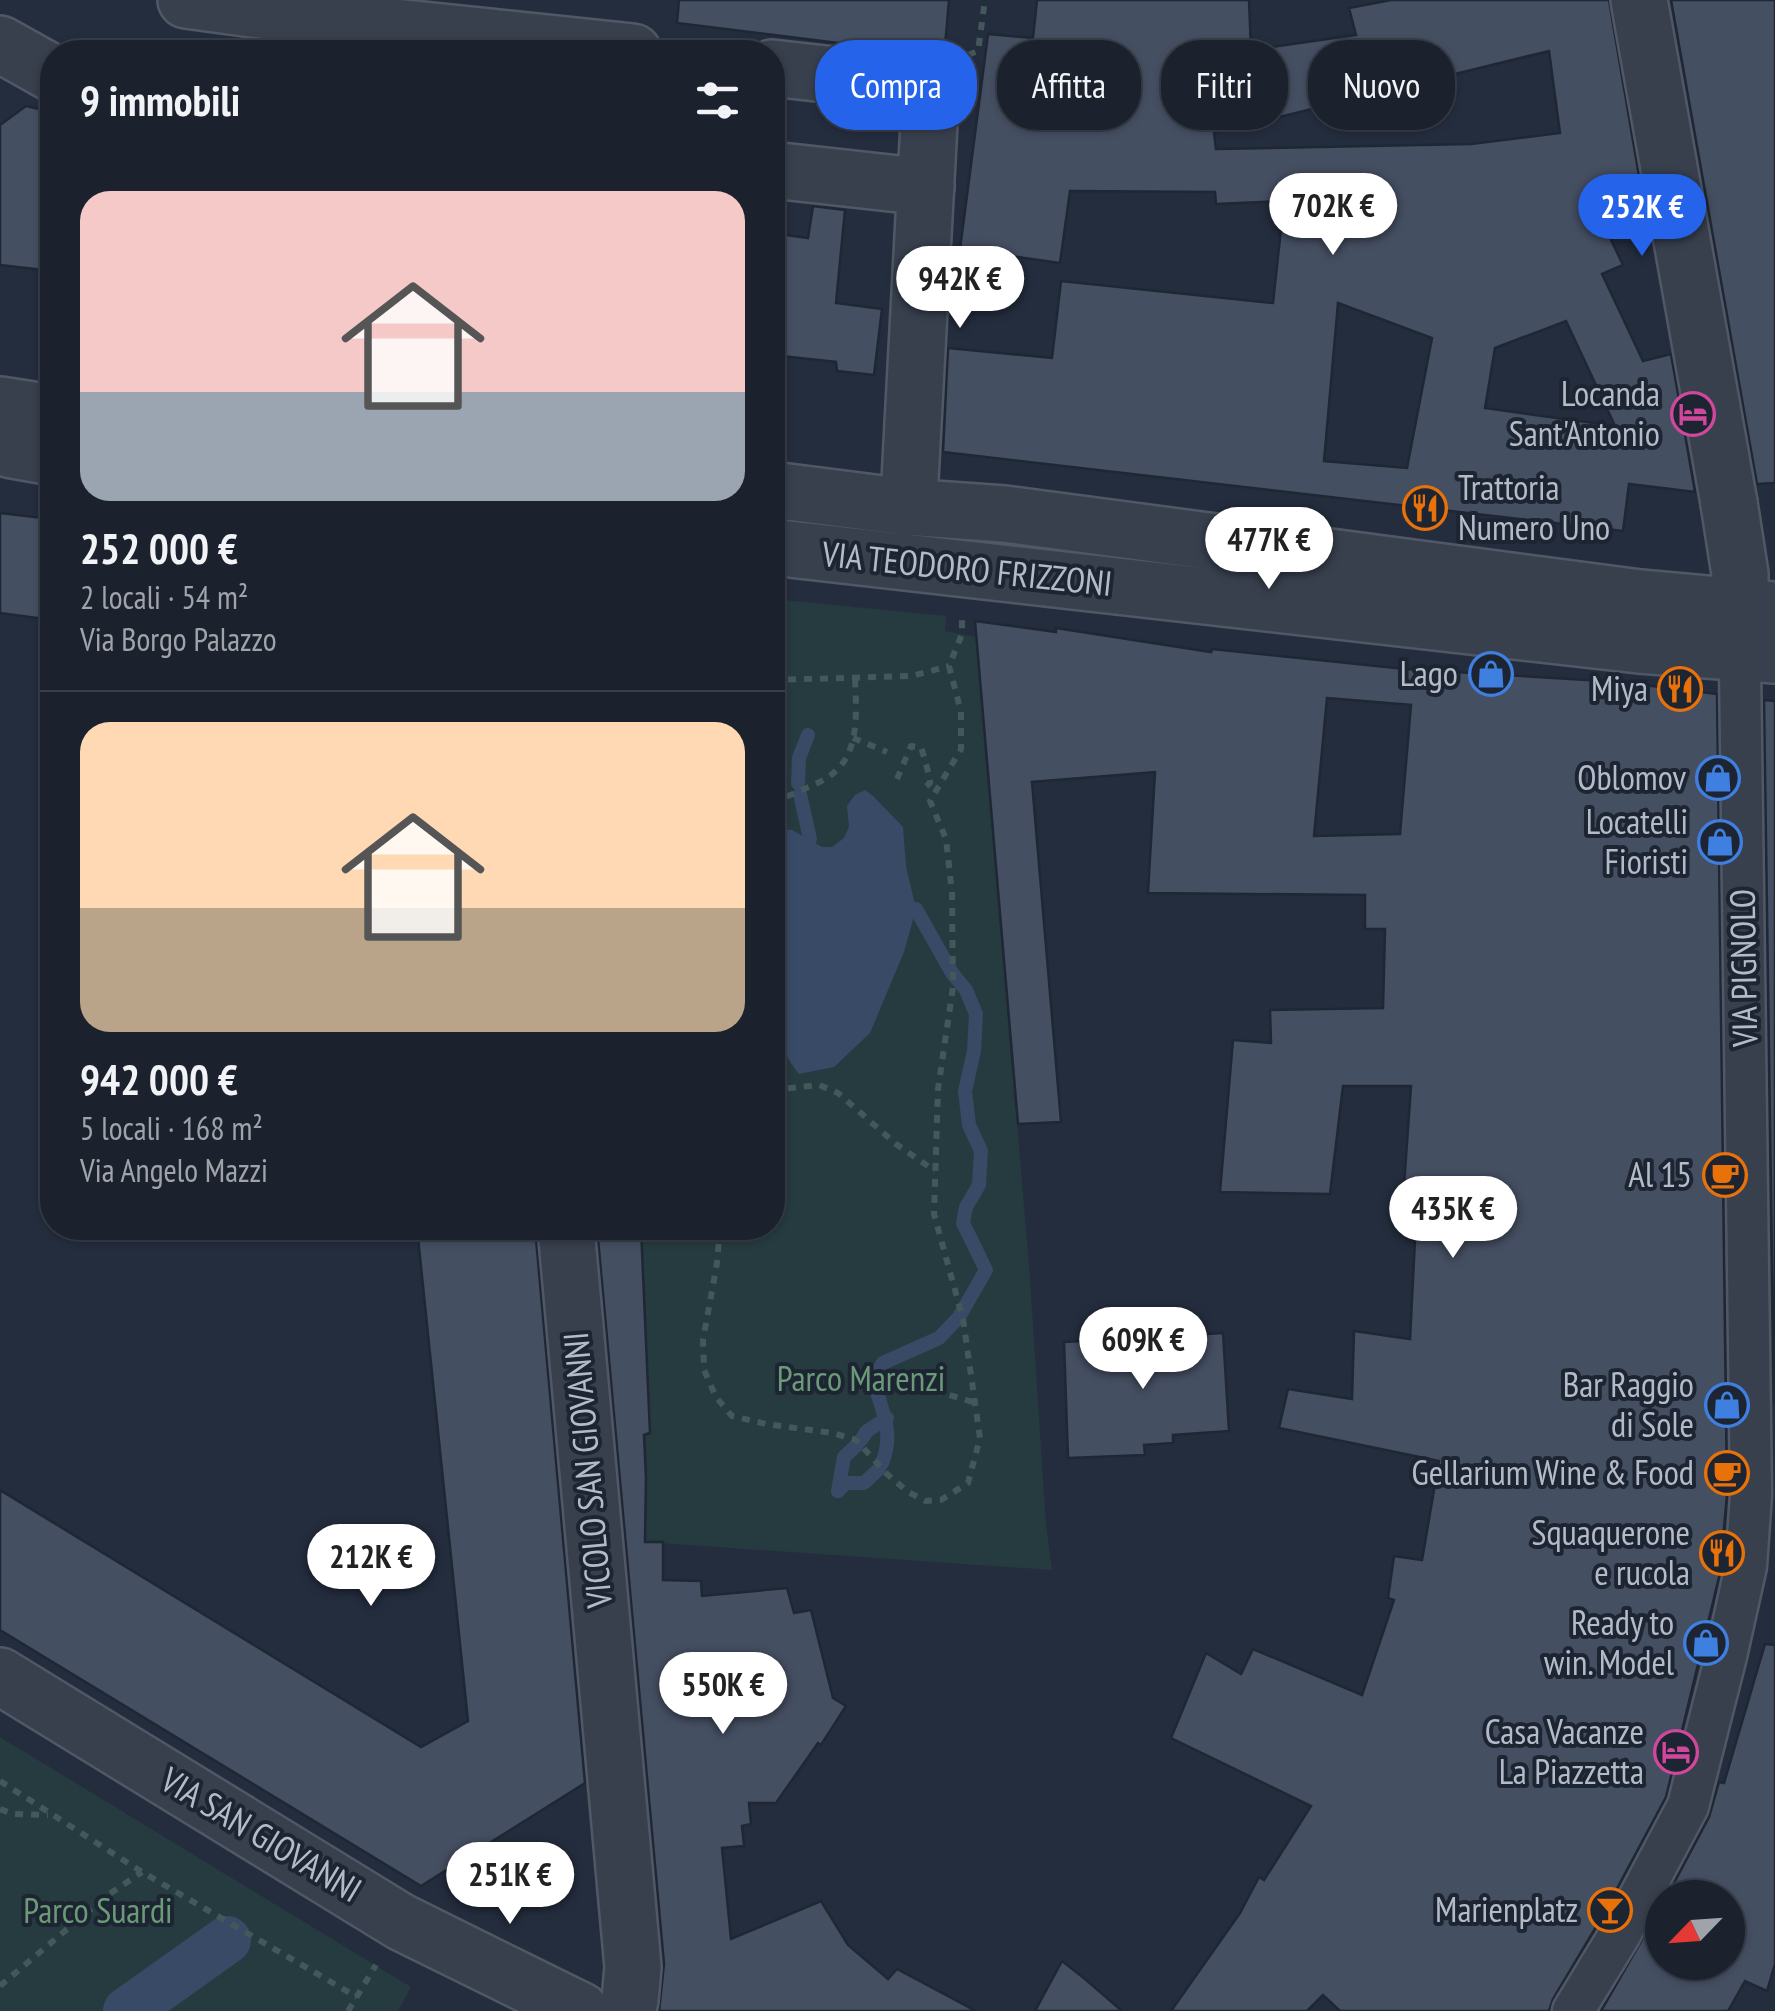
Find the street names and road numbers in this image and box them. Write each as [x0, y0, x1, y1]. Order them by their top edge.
street label: VIA TEODORO FRIZZONI [819, 530, 1114, 606]
street label: VIA PIGNOLO [1719, 889, 1767, 1048]
street label: VICOLO SAN GIOVANNI [552, 1330, 622, 1611]
street label: VIA SAN GIOVANNI [152, 1756, 370, 1912]

